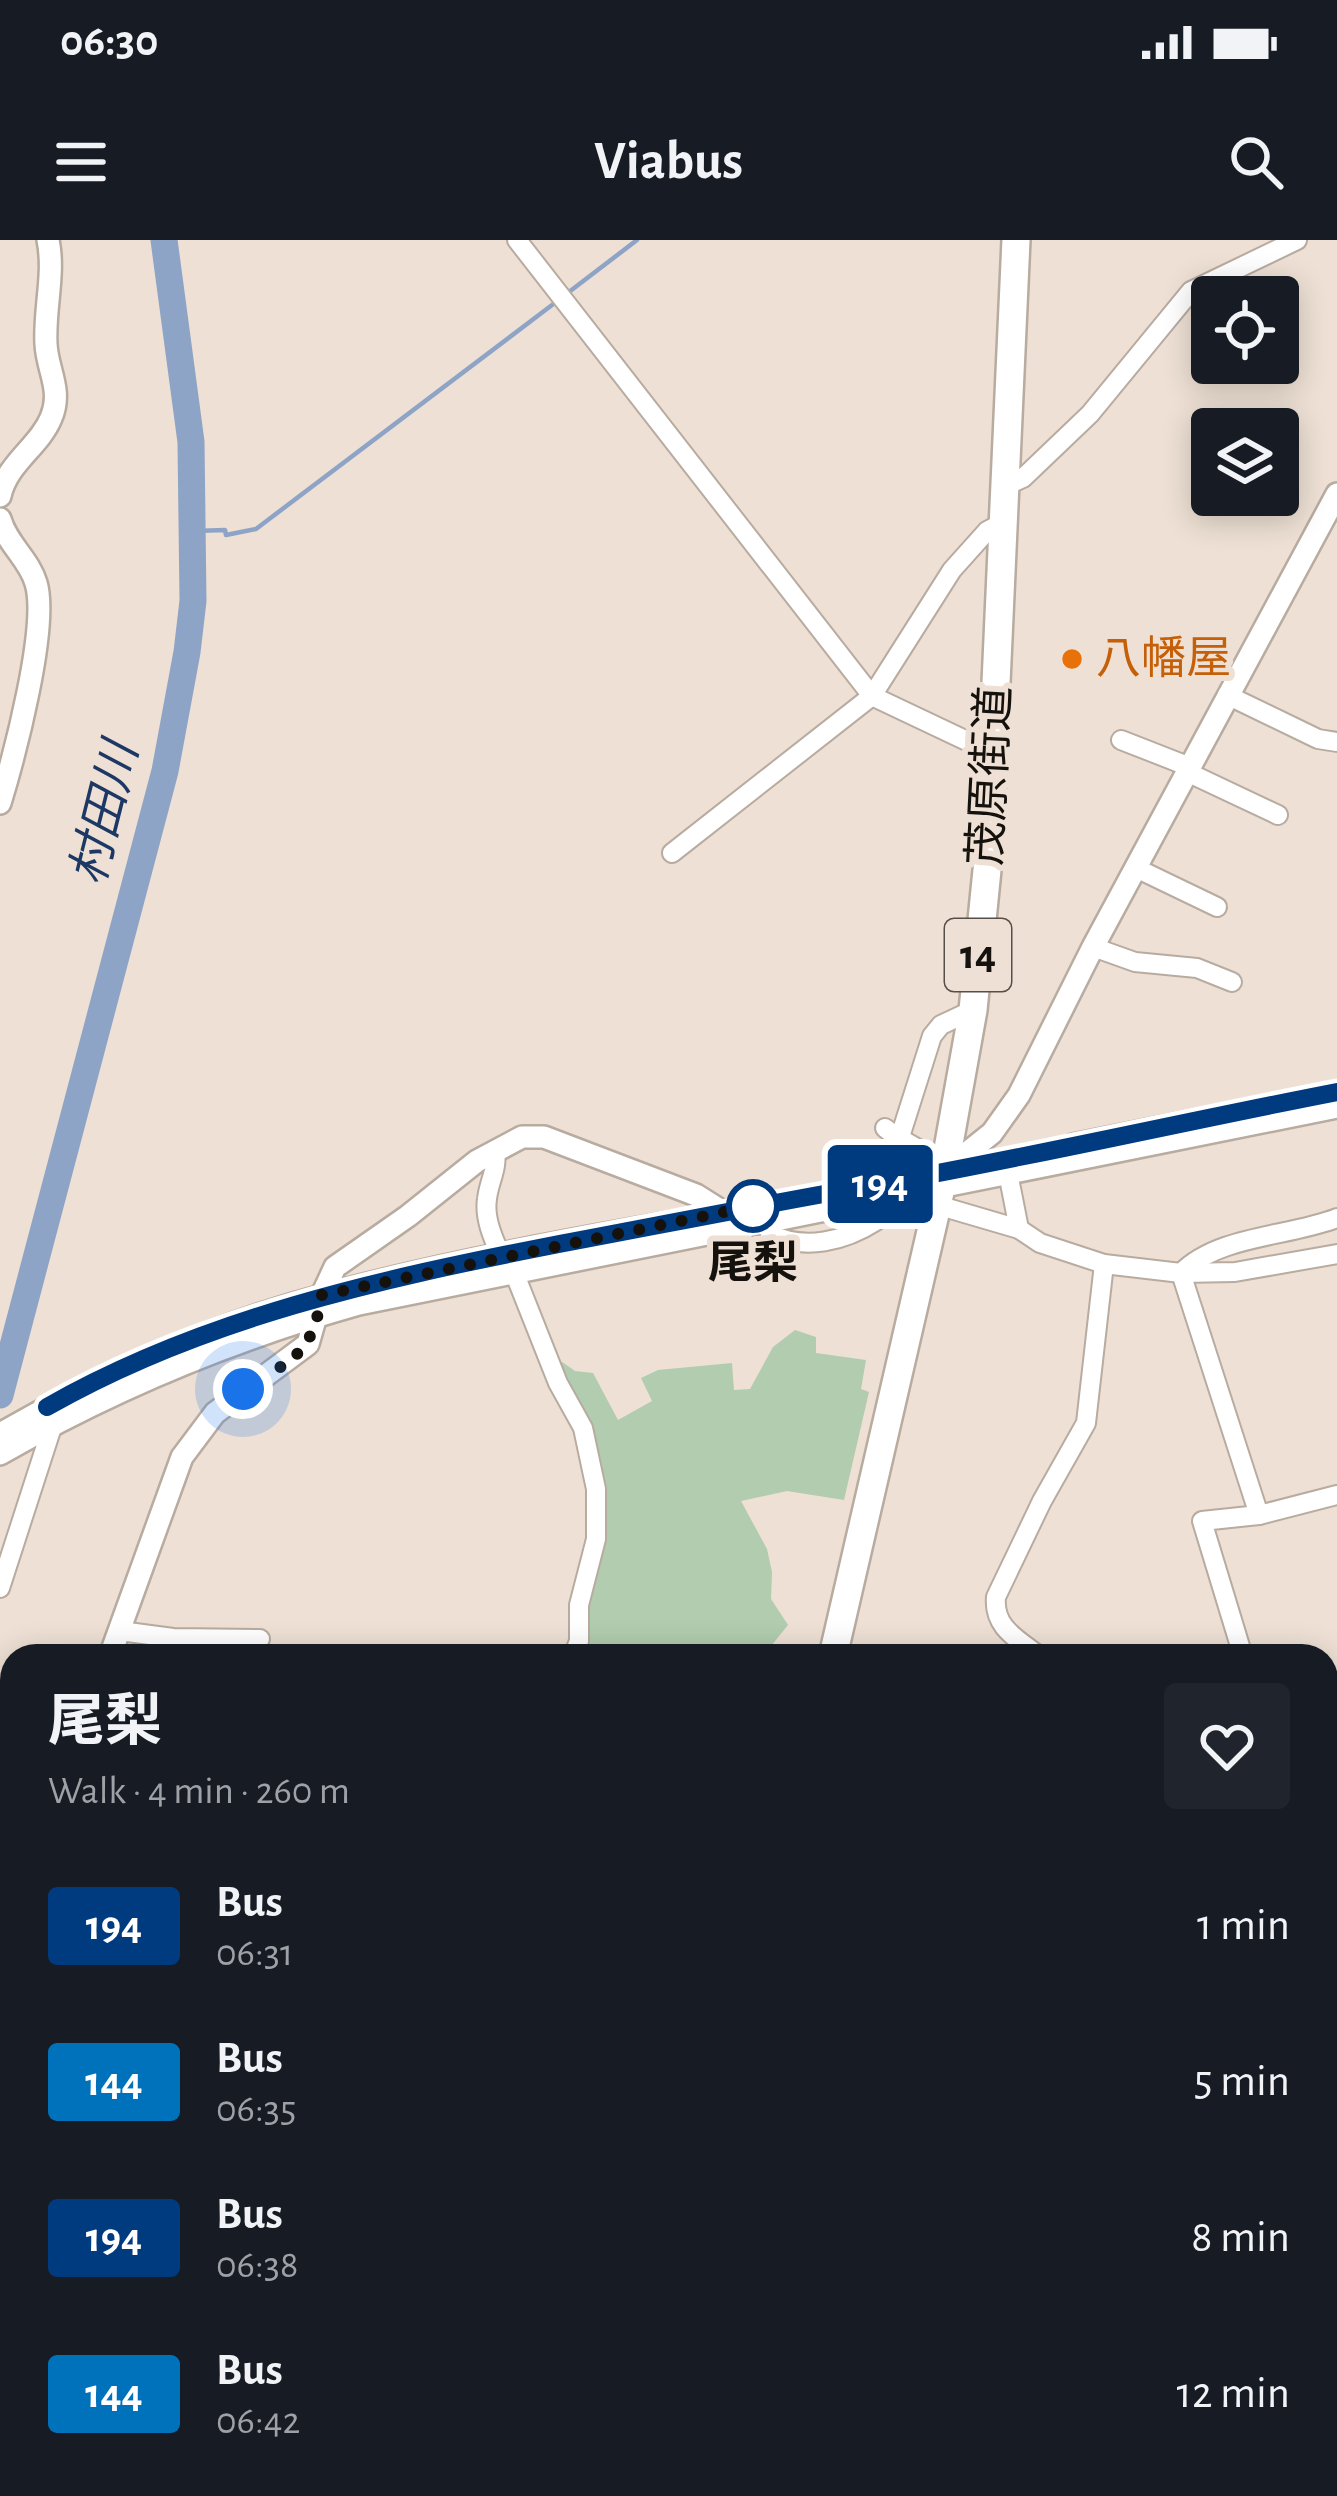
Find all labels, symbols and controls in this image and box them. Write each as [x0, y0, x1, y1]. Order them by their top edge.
text: 06:30 [60, 19, 158, 64]
icon: menu [48, 129, 114, 195]
icon: search [1223, 129, 1289, 195]
text: Viabus [594, 135, 743, 189]
map controls [1191, 276, 1299, 516]
button: locate [1191, 276, 1299, 384]
button: layers [1191, 408, 1299, 516]
place label: 八幡屋 [1096, 635, 1231, 682]
marker: 八幡屋 [1059, 646, 1085, 672]
street label: 茂原街道 [962, 685, 1018, 867]
water label: 村田川 [62, 733, 148, 890]
road number: 14 [945, 919, 1011, 991]
line badge: 194 [811, 1145, 949, 1223]
text: 194 [852, 1163, 908, 1205]
marker: 尾梨 [728, 1181, 778, 1231]
place label: 尾梨 [708, 1239, 798, 1287]
your location [213, 1359, 273, 1419]
button: heart [1164, 1683, 1290, 1809]
text: 尾梨 [48, 1694, 162, 1751]
text: Walk · 4 min · 260 m [48, 1772, 350, 1811]
text: Bus [216, 1880, 283, 1925]
text: 1 min [1197, 1903, 1290, 1948]
text: 194 [86, 1905, 142, 1947]
text: 06:31 [216, 1934, 293, 1973]
text: Bus [216, 2036, 283, 2081]
text: 5 min [1194, 2059, 1290, 2104]
text: 144 [85, 2061, 143, 2103]
text: 06:35 [216, 2090, 296, 2129]
text: Bus [216, 2192, 283, 2237]
text: 8 min [1191, 2215, 1290, 2260]
text: 194 [86, 2217, 142, 2259]
text: 06:38 [216, 2246, 298, 2285]
text: Bus [216, 2348, 283, 2393]
text: 12 min [1177, 2371, 1290, 2416]
text: 144 [85, 2373, 143, 2415]
text: 06:42 [216, 2402, 300, 2441]

